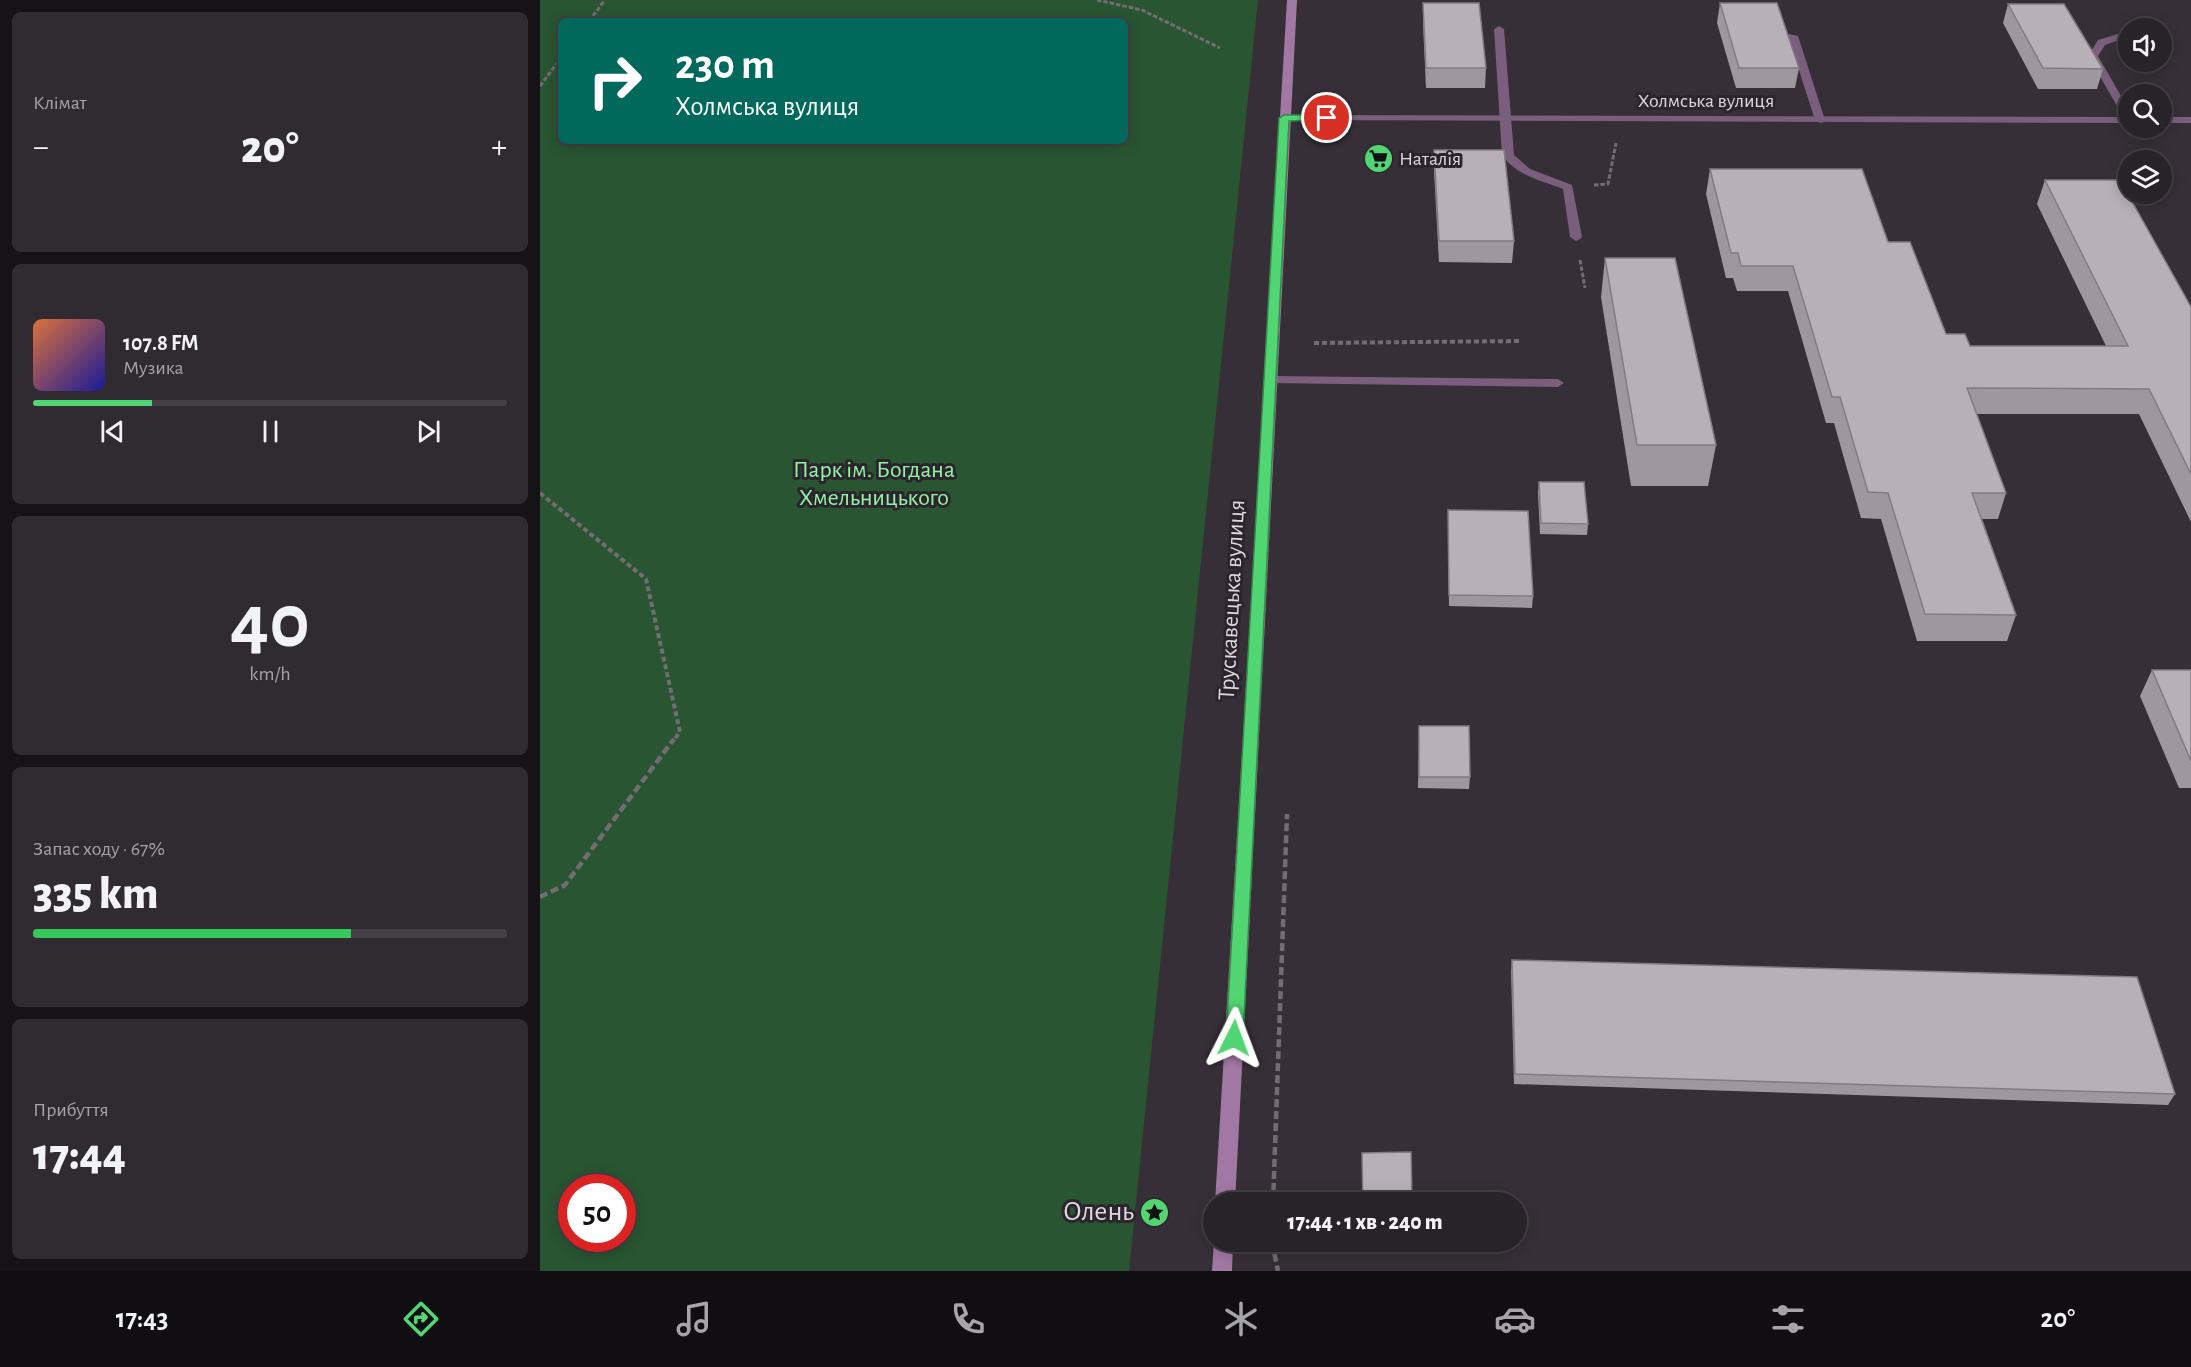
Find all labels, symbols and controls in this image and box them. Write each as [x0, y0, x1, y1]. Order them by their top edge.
map controls [2118, 18, 2172, 204]
button: sound [2118, 18, 2172, 72]
icon: right [576, 42, 654, 120]
text: 230 m [675, 44, 775, 86]
button: search [2118, 84, 2172, 138]
street label: Холмська вулиця [1638, 91, 1774, 111]
pin [1301, 92, 1352, 143]
text: Клімат [33, 93, 87, 113]
text: Холмська вулиця [675, 93, 859, 120]
icon: arrive [1310, 101, 1343, 134]
text: 20° [241, 126, 299, 171]
text: − [33, 131, 49, 164]
text: + [491, 131, 507, 164]
supermarket icon: Наталія [1362, 143, 1394, 175]
place label: Наталія [1399, 149, 1461, 169]
button: layers [2118, 150, 2172, 204]
text: 107.8 FM [123, 332, 198, 354]
text: Музика [123, 358, 184, 378]
icon: previous [96, 415, 129, 448]
icon: pause [254, 415, 287, 448]
icon: next [412, 415, 445, 448]
park label: Парк ім. Богдана Хмельницького [793, 458, 955, 510]
street label: Трускавецька вулиця [1215, 499, 1249, 701]
text: 40 [230, 584, 310, 662]
text: km/h [249, 664, 291, 684]
text: Запас ходу · 67% [33, 839, 165, 859]
text: 335 km [33, 872, 158, 917]
position arrow [1202, 1006, 1266, 1070]
text: Прибуття [33, 1100, 109, 1120]
text: 17:44 [33, 1133, 126, 1178]
speed limit sign: 50 [558, 1174, 636, 1252]
place icon: Олень [1139, 1196, 1171, 1228]
place label: Олень [1063, 1198, 1134, 1226]
text: 17:44 · 1 хв · 240 m [1287, 1211, 1443, 1233]
icon: directions [400, 1298, 442, 1340]
icon: music [673, 1298, 715, 1340]
icon: phone [947, 1298, 989, 1340]
icon: climate [1220, 1298, 1262, 1340]
icon: car [1494, 1298, 1536, 1340]
icon: filters [1767, 1298, 1809, 1340]
text: 17:43 [116, 1305, 169, 1332]
text: 20° [2041, 1305, 2075, 1332]

